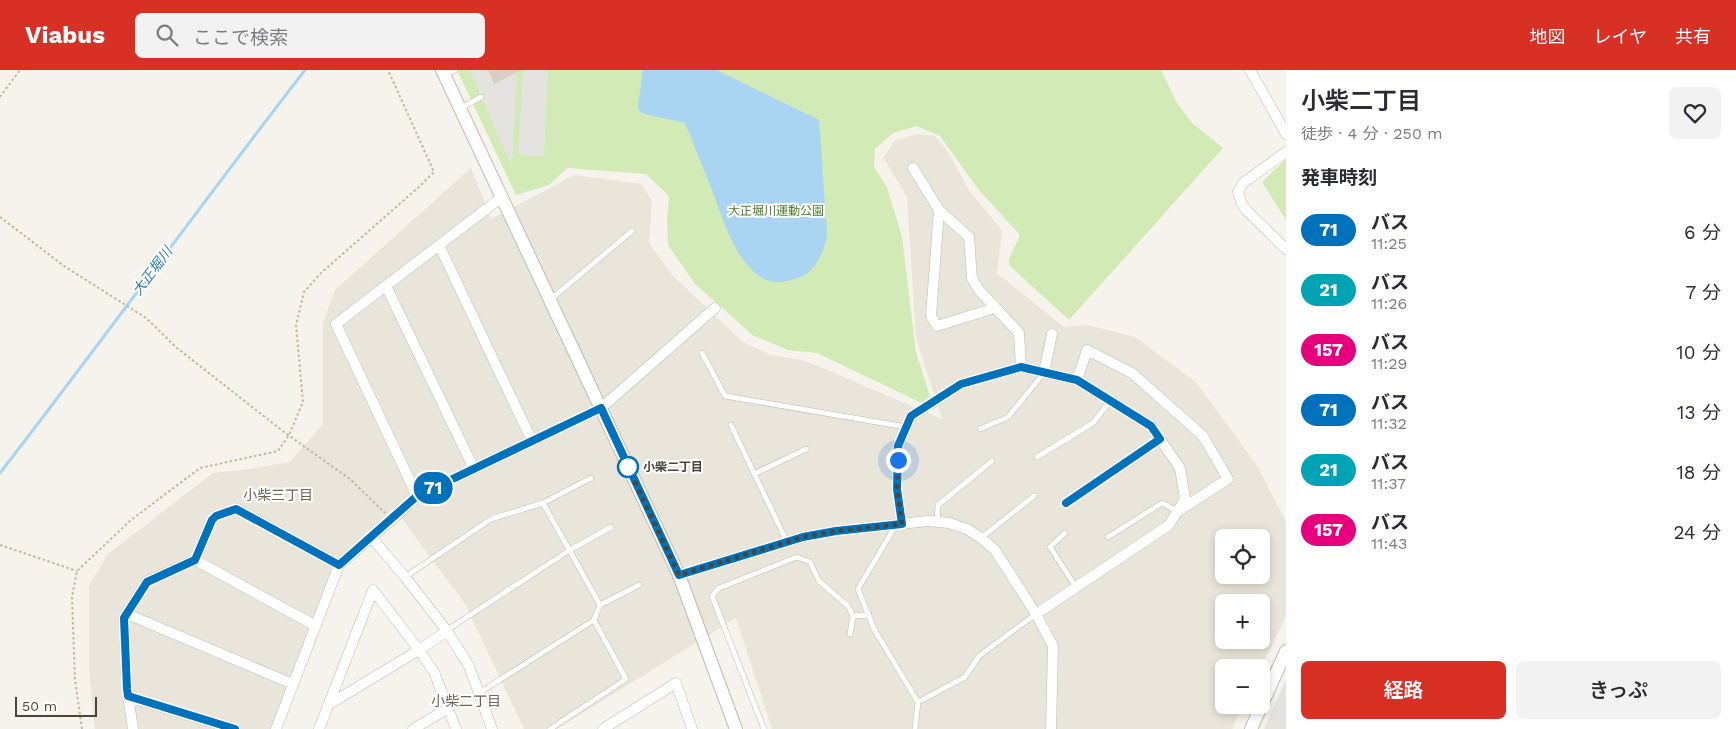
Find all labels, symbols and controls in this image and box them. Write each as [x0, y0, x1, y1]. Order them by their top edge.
search box [135, 13, 485, 58]
text: Viabus [25, 21, 105, 49]
icon: search [153, 21, 181, 49]
text: ここで検索 [193, 26, 288, 49]
text: 地図 [1530, 26, 1566, 47]
text: レイヤ [1594, 26, 1647, 47]
text: 共有 [1675, 26, 1711, 47]
text: 小柴二丁目 [1301, 87, 1421, 115]
button: heart [1669, 87, 1721, 139]
text: 徒歩 · 4 分 · 250 m [1301, 124, 1443, 143]
text: 発車時刻 [1301, 166, 1377, 189]
park label: 大正堀川運動公園 [728, 204, 824, 218]
text: バス [1371, 211, 1409, 234]
text: 71 [1319, 219, 1338, 240]
text: 6 分 [1684, 221, 1721, 244]
text: 11:25 [1371, 234, 1407, 253]
water label: 大正堀川 [129, 242, 176, 298]
text: バス [1371, 271, 1409, 294]
text: 21 [1319, 279, 1338, 300]
text: 7 分 [1685, 281, 1721, 304]
text: 11:26 [1371, 294, 1407, 313]
text: バス [1371, 331, 1409, 354]
text: 157 [1314, 339, 1343, 360]
text: 10 分 [1676, 341, 1721, 364]
text: 11:29 [1371, 354, 1407, 373]
text: バス [1371, 391, 1409, 414]
text: 71 [1319, 399, 1338, 420]
text: 13 分 [1677, 401, 1721, 424]
text: 11:32 [1371, 414, 1407, 433]
your location [886, 448, 911, 473]
text: バス [1371, 451, 1409, 474]
marker: 小柴二丁目 [617, 456, 639, 478]
text: 21 [1319, 459, 1338, 480]
place label: 小柴二丁目 [643, 460, 703, 474]
text: 18 分 [1676, 461, 1721, 484]
line badge: 71 [410, 472, 456, 504]
text: 11:37 [1371, 474, 1406, 493]
text: 71 [424, 477, 442, 498]
district label: 小柴三丁目 [243, 487, 313, 503]
text: バス [1371, 511, 1409, 534]
text: 157 [1314, 519, 1343, 540]
text: 24 分 [1673, 521, 1721, 544]
map controls [1215, 529, 1270, 714]
button: locate [1215, 529, 1270, 584]
text: 11:43 [1371, 534, 1407, 553]
button: + [1215, 594, 1270, 649]
button: − [1215, 659, 1270, 714]
button: 経路 [1301, 661, 1506, 719]
button: きっぷ [1516, 661, 1721, 719]
district label: 小柴二丁目 [431, 693, 501, 709]
scale bar [15, 694, 98, 717]
text: 50 m [22, 698, 57, 714]

